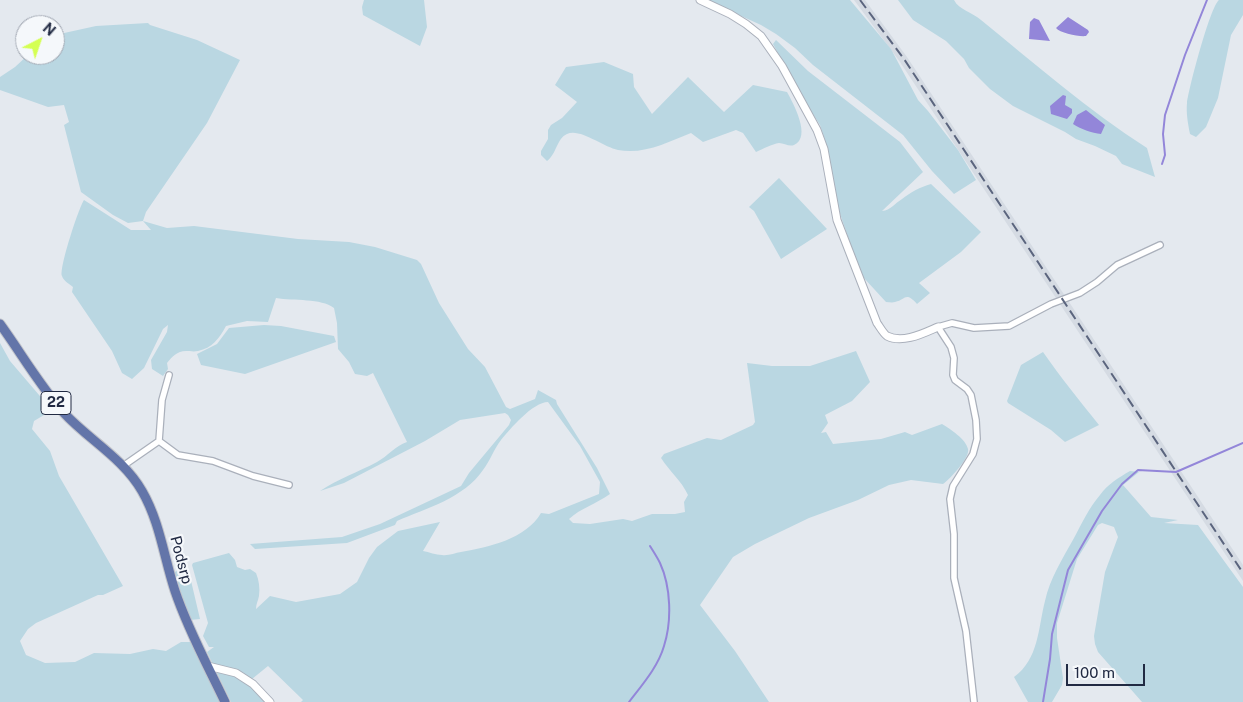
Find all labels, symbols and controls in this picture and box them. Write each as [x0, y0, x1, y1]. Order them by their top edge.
north arrow [15, 15, 65, 65]
text: N [40, 20, 59, 39]
road number: 22 [41, 392, 71, 414]
street label: Podsrp [166, 534, 196, 586]
scale bar [1068, 654, 1147, 686]
text: 100 m [1074, 664, 1115, 681]

